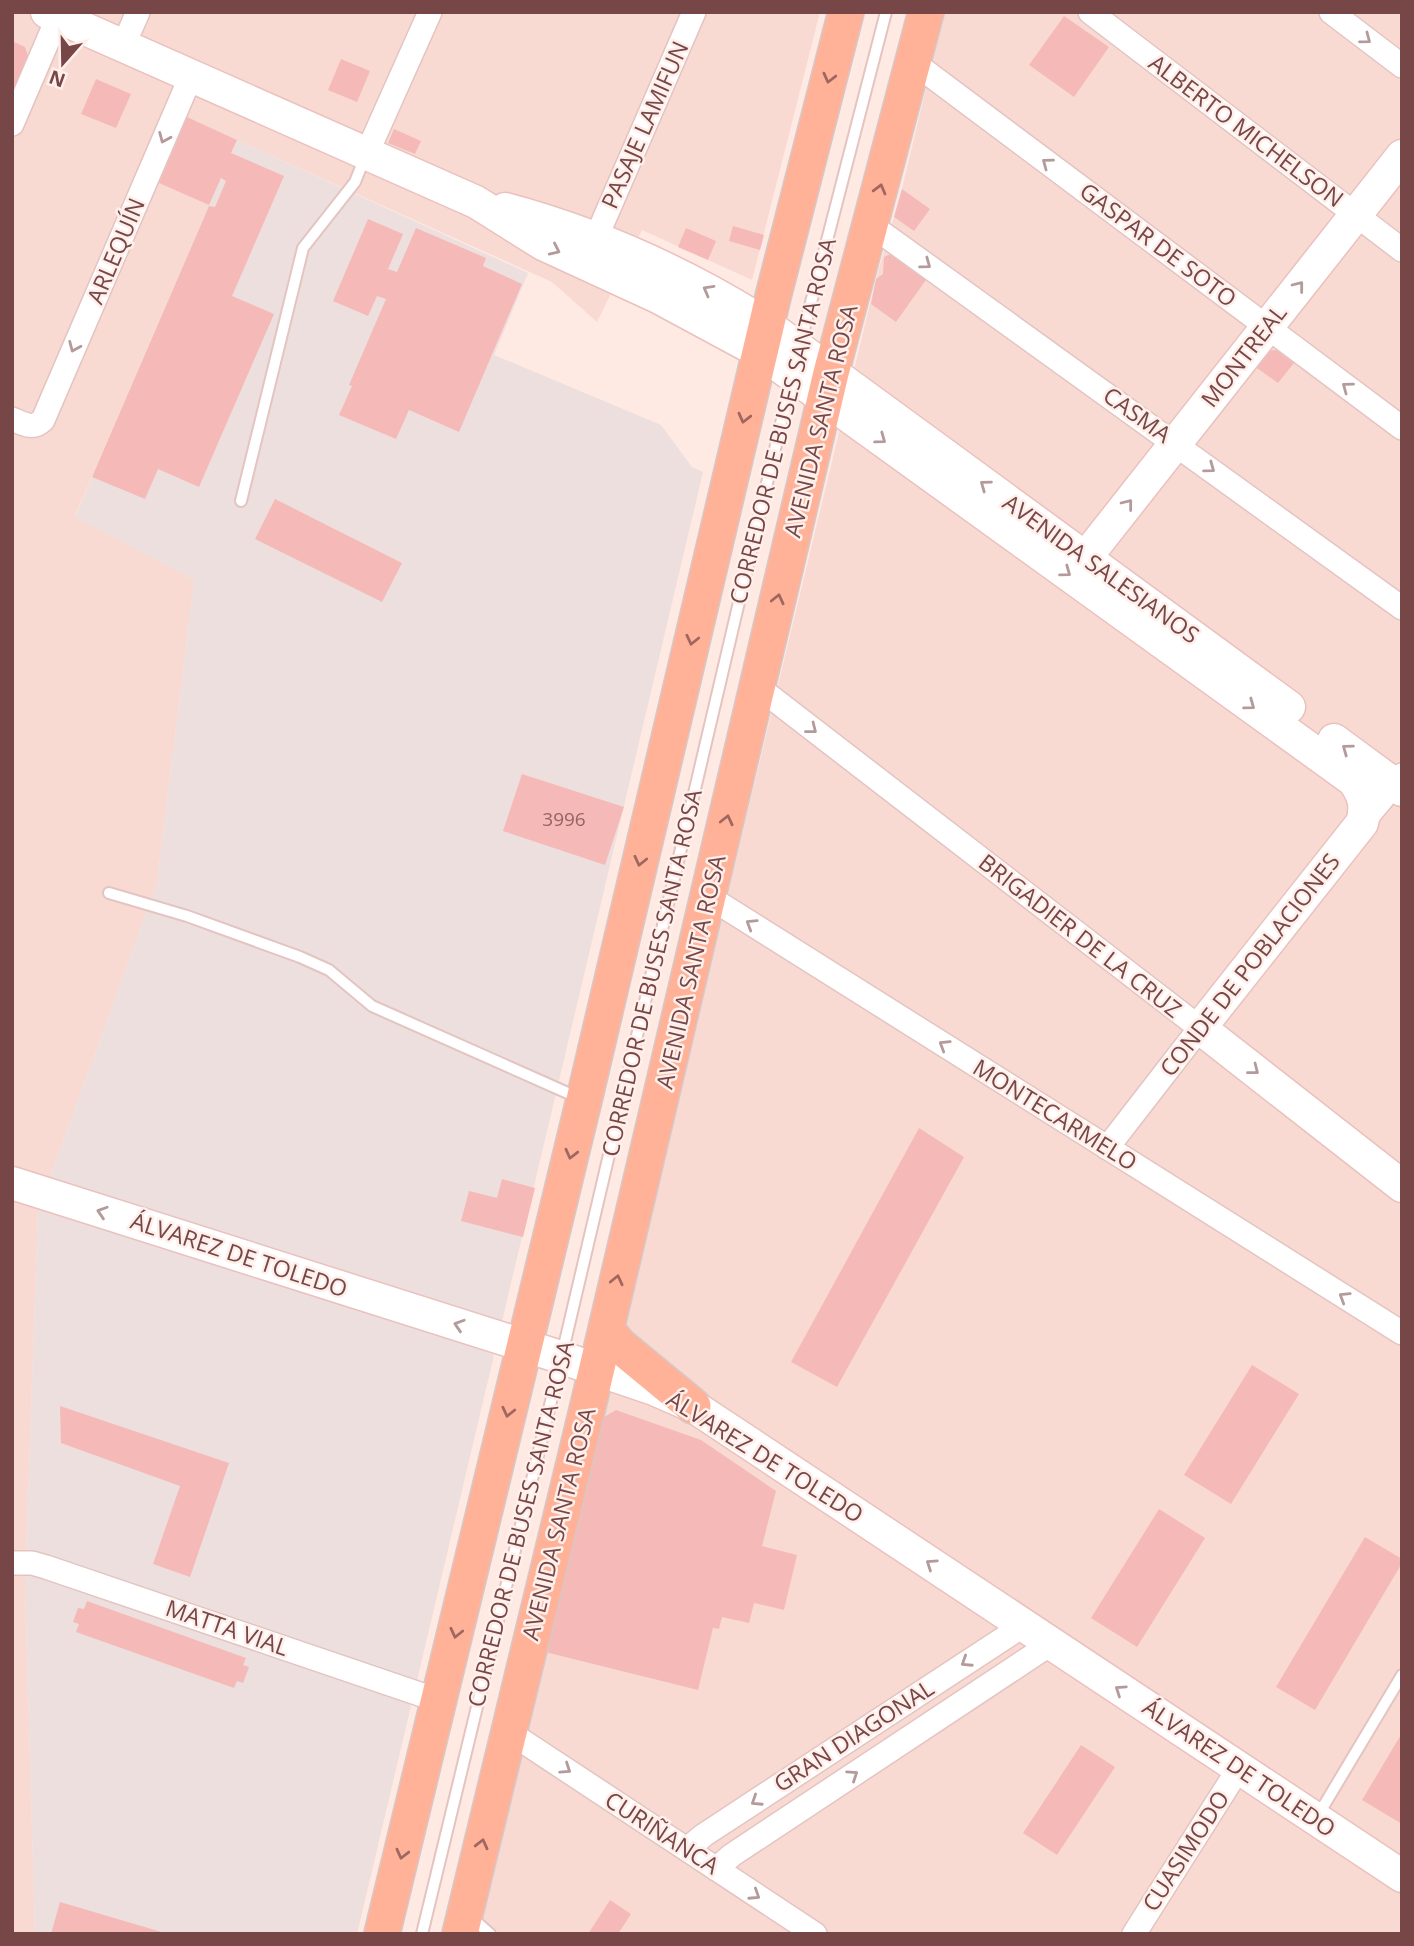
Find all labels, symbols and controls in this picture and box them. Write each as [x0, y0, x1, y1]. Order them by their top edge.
north arrow [28, 28, 98, 98]
one-way arrow [1359, 31, 1371, 43]
street label: PASAJE LAMIFUN [593, 36, 695, 213]
street label: ALBERTO MICHELSON [1143, 46, 1351, 214]
text: N [45, 64, 69, 94]
one-way arrow [823, 72, 837, 84]
one-way arrow [158, 131, 172, 144]
one-way arrow [1043, 158, 1055, 171]
street label: GASPAR DE SOTO [1074, 175, 1244, 314]
one-way arrow [872, 183, 886, 195]
street label: ARLEQUÍN [78, 193, 152, 308]
street label: CORREDOR DE BUSES SANTA ROSA [721, 234, 843, 607]
one-way arrow [548, 242, 560, 256]
one-way arrow [918, 256, 931, 268]
one-way arrow [1290, 282, 1303, 294]
one-way arrow [703, 285, 715, 298]
street label: MONTREAL [1193, 297, 1293, 413]
street label: AVENIDA SANTA ROSA [776, 301, 865, 541]
one-way arrow [68, 340, 82, 352]
street label: CASMA [1097, 379, 1178, 450]
one-way arrow [1342, 383, 1355, 395]
one-way arrow [738, 412, 753, 424]
one-way arrow [873, 431, 886, 443]
one-way arrow [1203, 460, 1215, 473]
one-way arrow [981, 480, 993, 493]
street label: AVENIDA SALESIANOS [997, 486, 1206, 650]
one-way arrow [1119, 499, 1132, 511]
one-way arrow [1058, 564, 1070, 576]
one-way arrow [770, 593, 785, 605]
one-way arrow [686, 634, 700, 646]
one-way arrow [1242, 697, 1255, 709]
one-way arrow [804, 720, 816, 733]
one-way arrow [1342, 745, 1355, 757]
street label: CORREDOR DE BUSES SANTA ROSA [593, 785, 709, 1160]
house number: 3996 [542, 806, 586, 832]
one-way arrow [718, 814, 733, 826]
street label: BRIGADIER DE LA CRUZ [973, 846, 1189, 1025]
street label: CONDE DE POBLACIONES [1152, 846, 1347, 1083]
street label: AVENIDA SANTA ROSA [648, 851, 733, 1092]
one-way arrow [634, 855, 648, 867]
one-way arrow [746, 920, 759, 933]
one-way arrow [939, 1041, 952, 1054]
street label: MONTECARMELO [967, 1051, 1144, 1178]
one-way arrow [1246, 1062, 1258, 1075]
one-way arrow [565, 1148, 579, 1160]
street label: ÁLVAREZ DE TOLEDO [127, 1204, 352, 1304]
one-way arrow [96, 1206, 109, 1220]
one-way arrow [609, 1274, 623, 1286]
one-way arrow [1339, 1292, 1352, 1305]
one-way arrow [453, 1319, 466, 1333]
street label: CORREDOR DE BUSES SANTA ROSA [459, 1337, 581, 1710]
street label: ÁLVAREZ DE TOLEDO [661, 1383, 870, 1530]
street label: AVENIDA SANTA ROSA [514, 1404, 603, 1644]
one-way arrow [502, 1406, 517, 1418]
one-way arrow [926, 1560, 939, 1572]
street label: MATTA VIAL [162, 1591, 293, 1663]
one-way arrow [450, 1627, 464, 1639]
one-way arrow [961, 1654, 974, 1666]
street label: GRAN DIAGONAL [767, 1671, 940, 1799]
one-way arrow [1115, 1685, 1128, 1698]
street label: ÁLVAREZ DE TOLEDO [1137, 1691, 1342, 1844]
one-way arrow [558, 1761, 571, 1773]
one-way arrow [845, 1771, 858, 1783]
street label: CURIÑANCA [599, 1783, 726, 1881]
street label: CUASIMODO [1134, 1784, 1236, 1917]
one-way arrow [751, 1793, 764, 1805]
one-way arrow [474, 1838, 488, 1850]
one-way arrow [396, 1848, 410, 1860]
one-way arrow [748, 1886, 761, 1899]

